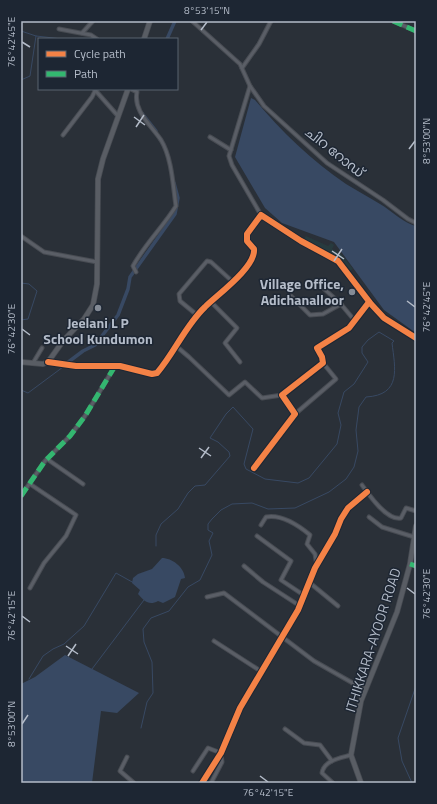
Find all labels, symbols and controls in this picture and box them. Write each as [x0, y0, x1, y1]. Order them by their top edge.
text: 8°53'15"N [184, 3, 230, 18]
text: 76°42'45"E [4, 16, 19, 67]
legend [38, 38, 178, 90]
text: Cycle path [74, 44, 126, 63]
text: Path [74, 64, 98, 83]
text: 8°53'00"N [419, 118, 434, 164]
street label: ചിറ റോഡ് [301, 121, 370, 183]
place label: Village Office, Adichanalloor [260, 273, 344, 310]
text: 76°42'45"E [419, 281, 434, 332]
marker: Village Office, Adichanalloor [347, 287, 357, 297]
text: 76°42'30"E [4, 303, 19, 354]
marker: Jeelani L P School Kundumon [93, 303, 103, 313]
place label: Jeelani L P School Kundumon [43, 312, 153, 349]
street label: ITHIKKARA-AYOOR ROAD [339, 565, 406, 715]
text: 76°42'30"E [419, 568, 434, 619]
text: 76°42'15"E [4, 590, 19, 641]
text: 8°53'00"N [4, 701, 19, 747]
text: 76°42'15"E [243, 785, 294, 800]

